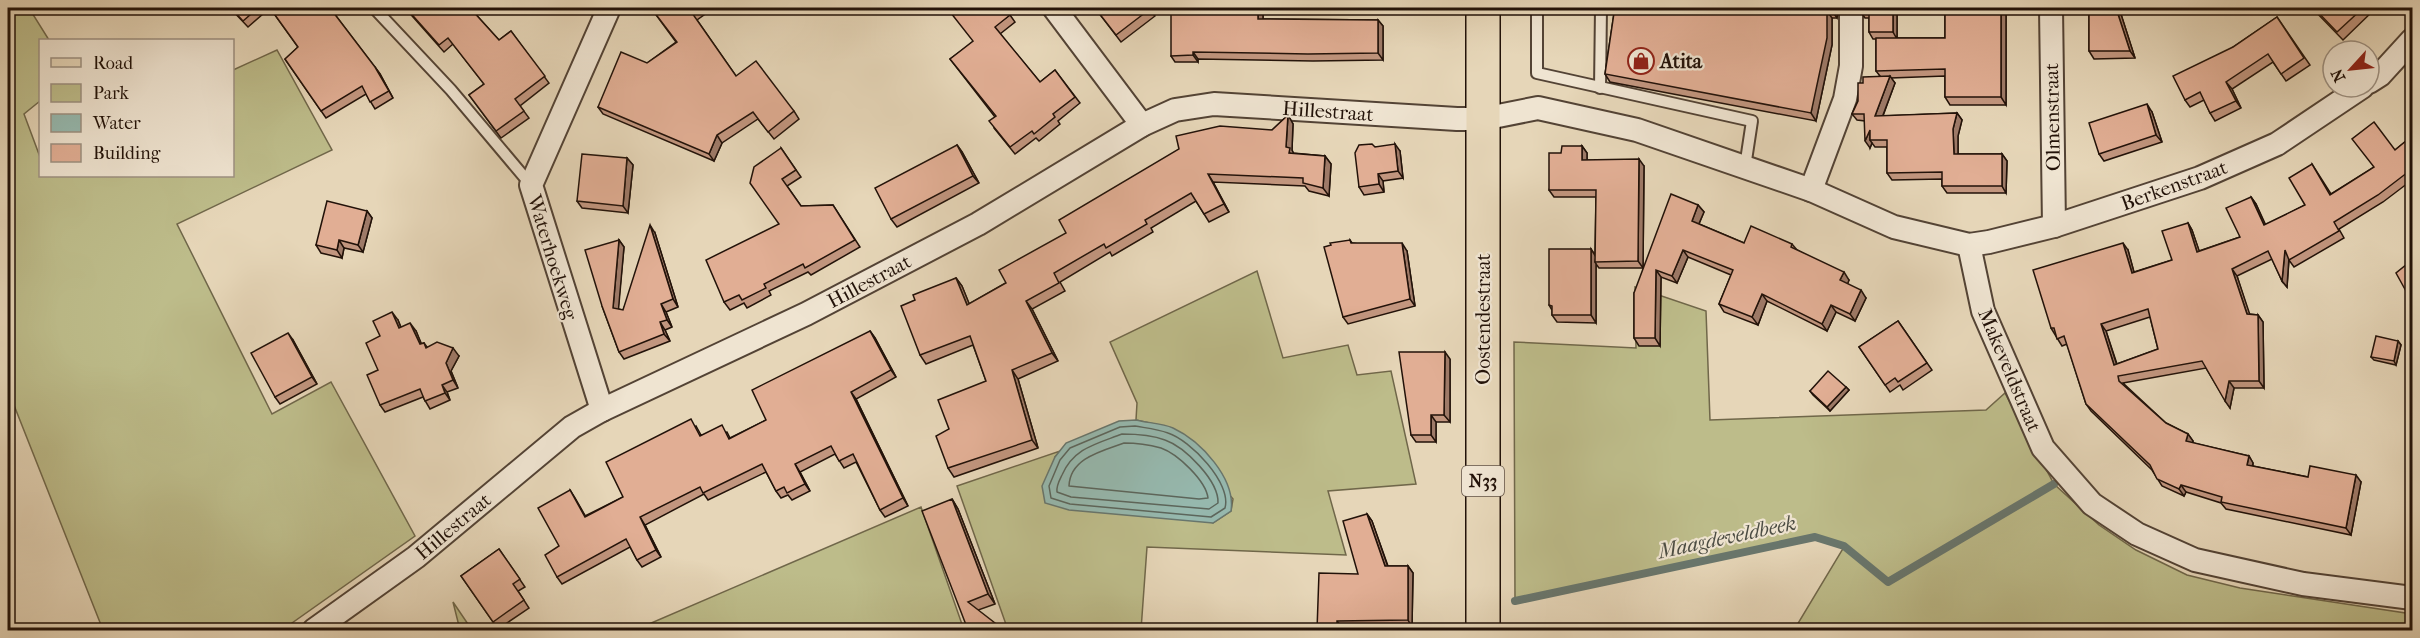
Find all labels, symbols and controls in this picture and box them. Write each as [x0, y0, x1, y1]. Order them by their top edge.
legend [39, 39, 234, 177]
north arrow [2321, 39, 2381, 99]
shop icon: Atita [1626, 46, 1656, 76]
place label: Atita [1658, 50, 1703, 73]
text: Road [93, 53, 133, 74]
street label: Olmenstraat [2040, 63, 2065, 171]
text: N [2326, 65, 2349, 85]
text: Park [93, 83, 130, 104]
street label: Hillestraat [1282, 97, 1374, 126]
text: Water [92, 113, 141, 134]
text: Building [93, 143, 161, 164]
street label: Berkenstraat [2118, 156, 2230, 215]
street label: Waterhoekweg [522, 191, 583, 323]
street label: Hillestraat [824, 250, 915, 313]
street label: Oostendestraat [1472, 253, 1495, 385]
street label: Makeveldstraat [1973, 305, 2046, 435]
road number: N33 [1462, 466, 1504, 496]
street label: Hillestraat [411, 488, 496, 565]
water label: Maagdeveldbeek [1654, 511, 1798, 564]

